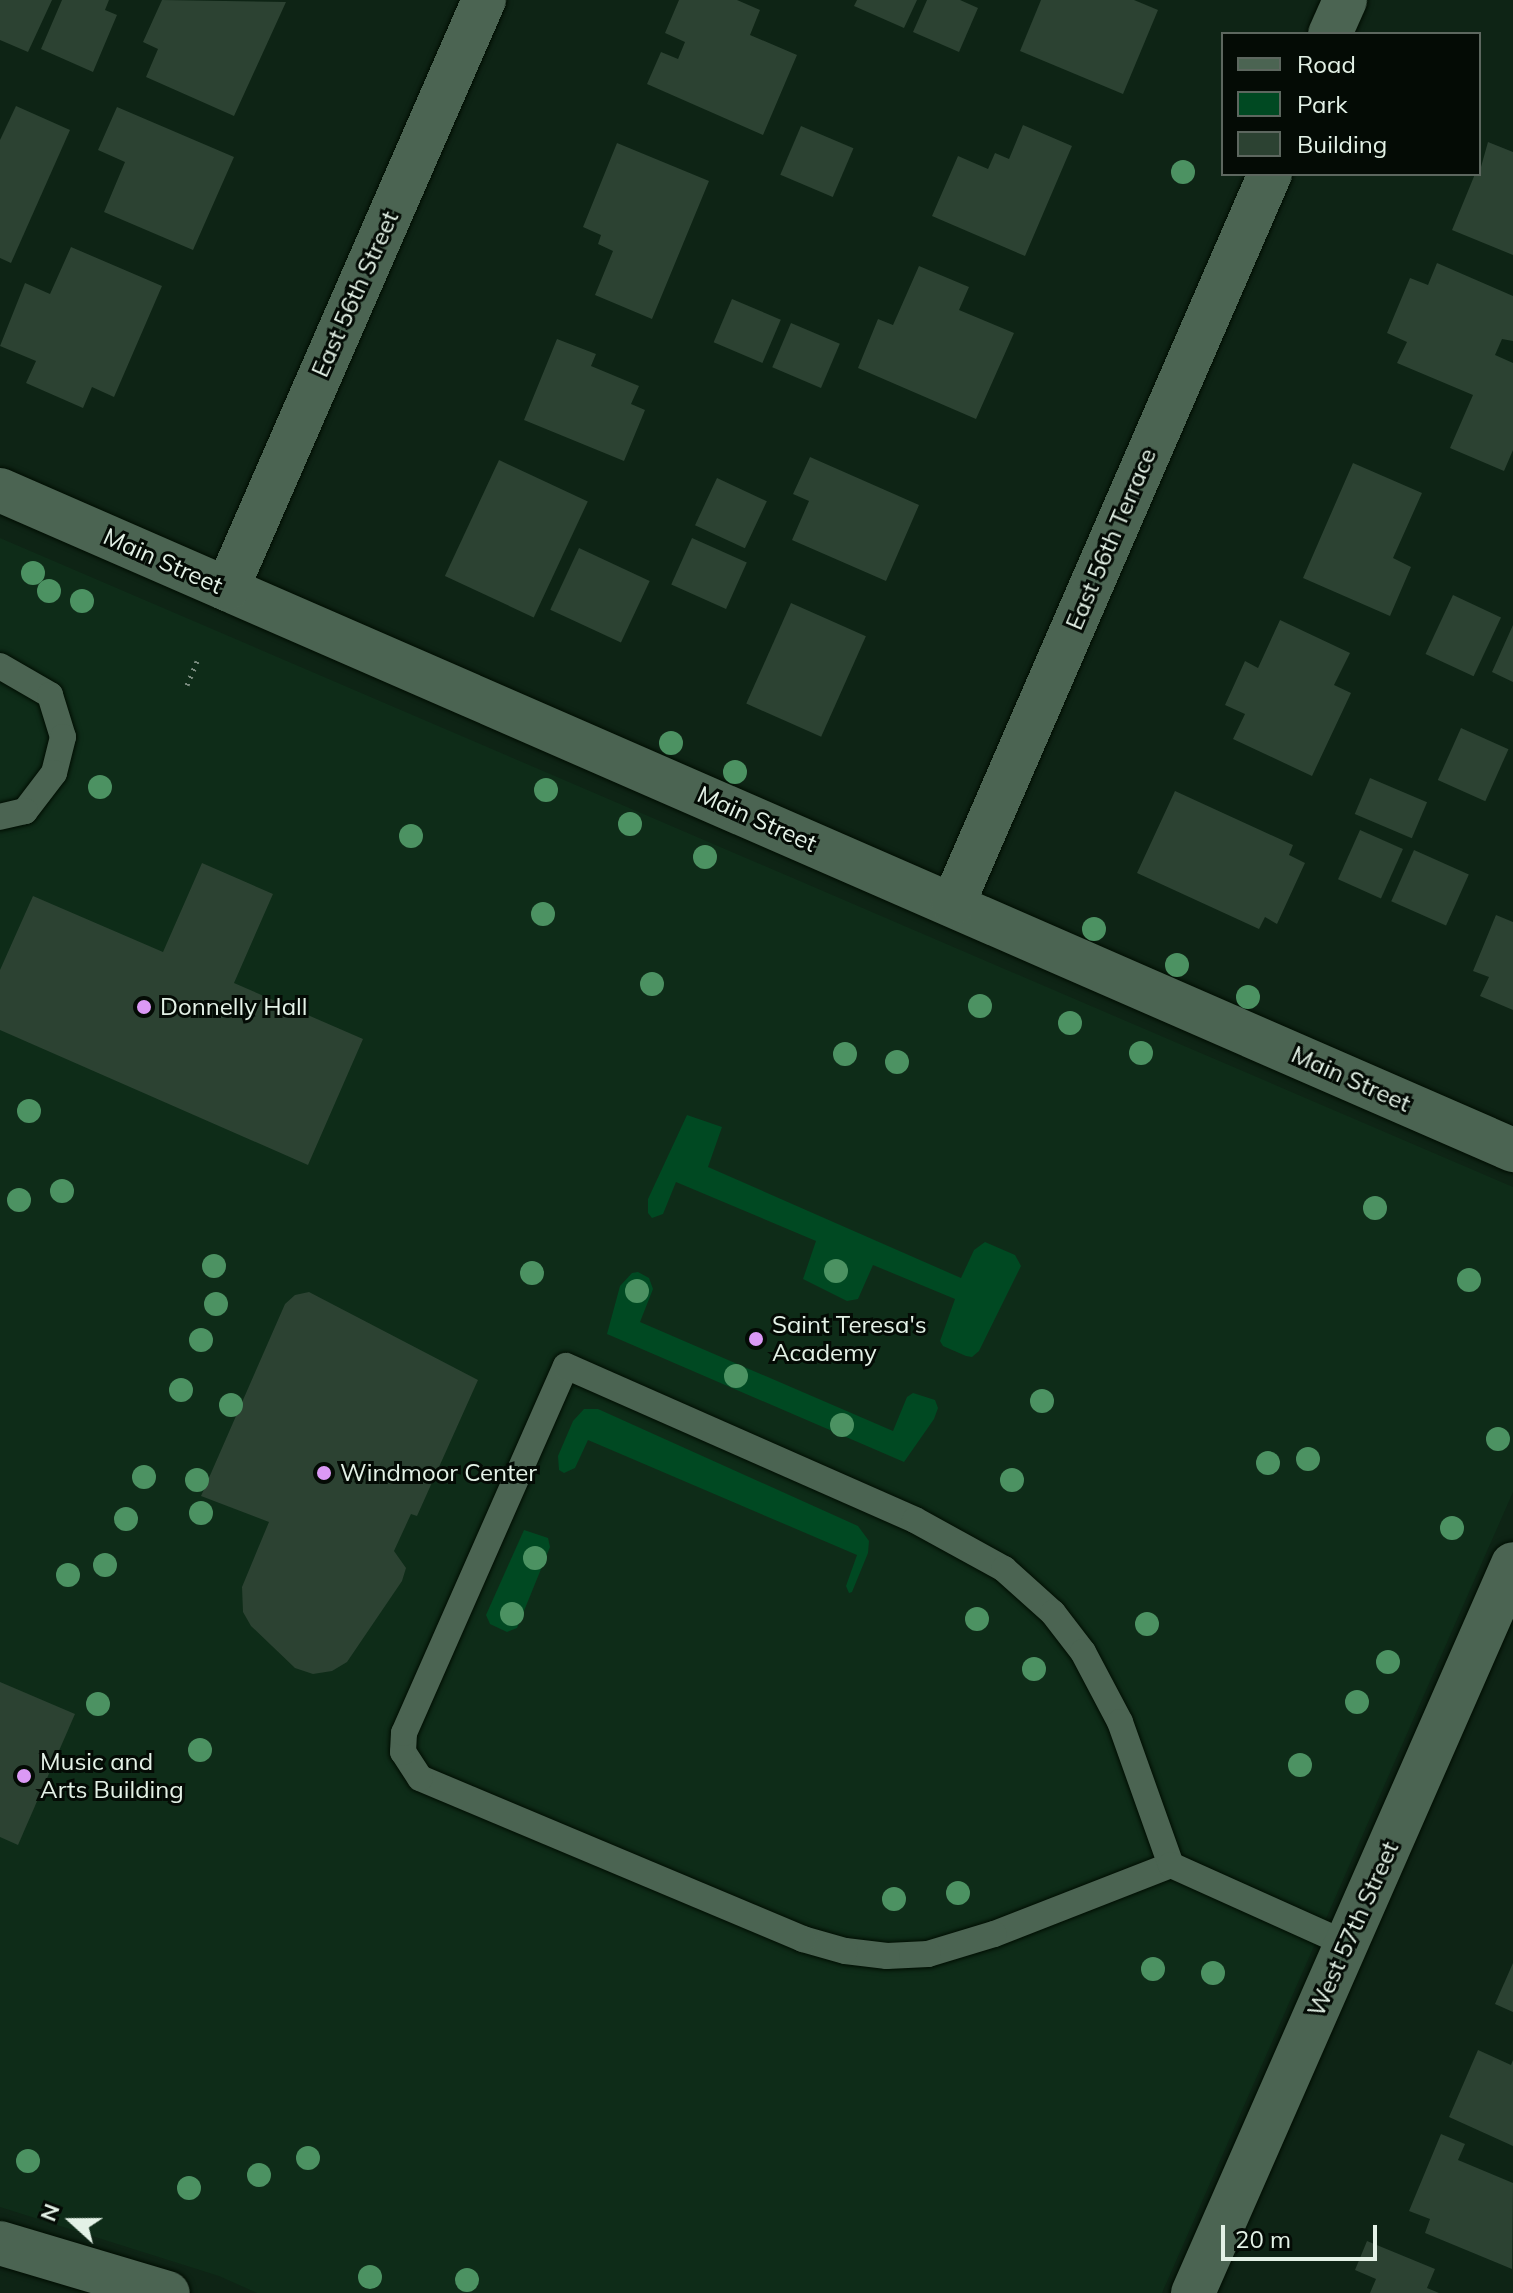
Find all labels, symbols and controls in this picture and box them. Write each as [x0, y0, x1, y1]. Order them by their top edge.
legend [1221, 32, 1481, 176]
text: Road [1297, 49, 1356, 79]
text: Park [1297, 89, 1348, 119]
text: Building [1297, 129, 1387, 159]
street label: East 56th Street [306, 207, 404, 381]
street label: East 56th Terrace [1060, 444, 1162, 634]
street label: Main Street [99, 522, 227, 600]
street label: Main Street [693, 780, 821, 858]
place label: Donnelly Hall [160, 993, 307, 1021]
marker: Donnelly Hall [135, 998, 153, 1016]
street label: Main Street [1287, 1040, 1415, 1118]
place label: Saint Teresa's Academy [772, 1311, 927, 1367]
marker: Saint Teresa's Academy [747, 1330, 765, 1348]
place label: Windmoor Center [340, 1459, 537, 1487]
marker: Windmoor Center [315, 1464, 333, 1482]
place label: Music and Arts Building [40, 1748, 184, 1804]
marker: Music and Arts Building [15, 1767, 33, 1785]
street label: West 57th Street [1301, 1837, 1405, 2021]
north arrow [32, 2181, 112, 2261]
text: N [34, 2200, 66, 2225]
scale bar [1225, 2209, 1381, 2259]
text: 20 m [1235, 2224, 1291, 2254]

